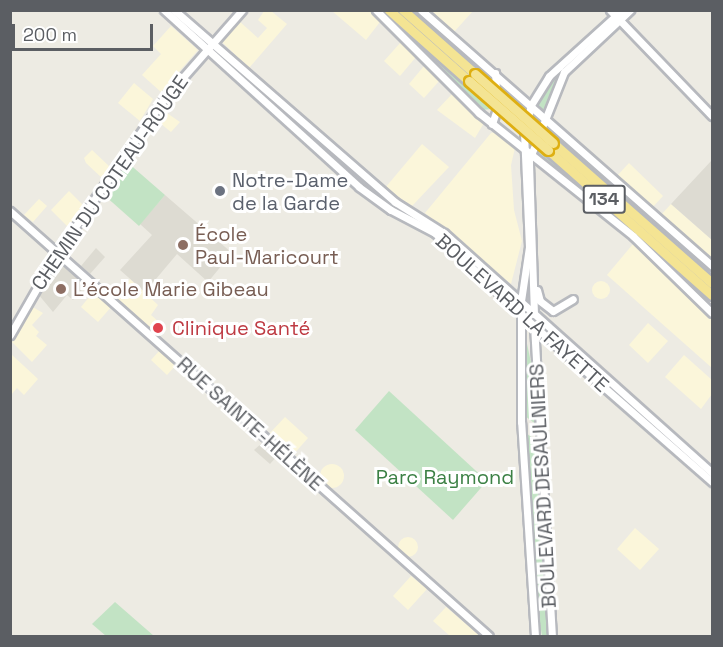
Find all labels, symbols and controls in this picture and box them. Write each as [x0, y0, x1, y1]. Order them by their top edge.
scale bar [15, 12, 156, 50]
text: 200 m [23, 23, 77, 46]
street label: CHEMIN DU COTEAU-ROUGE [27, 71, 193, 295]
place label: Notre-Dame de la Garde [232, 168, 348, 215]
marker: Notre-Dame de la Garde [213, 184, 227, 198]
road number: 134 [582, 184, 626, 214]
place label: École Paul-Maricourt [195, 222, 339, 269]
street label: BOULEVARD LA FAYETTE [430, 229, 614, 397]
marker: École Paul-Maricourt [176, 238, 190, 252]
place label: L'école Marie Gibeau [73, 277, 269, 301]
marker: L'école Marie Gibeau [54, 282, 68, 296]
place label: Clinique Santé [172, 316, 310, 340]
marker: Clinique Santé [149, 319, 167, 337]
street label: RUE SAINTE-HÉLÈNE [172, 352, 328, 496]
street label: BOULEVARD DESAULNIERS [525, 363, 561, 609]
park label: Parc Raymond [376, 465, 514, 489]

